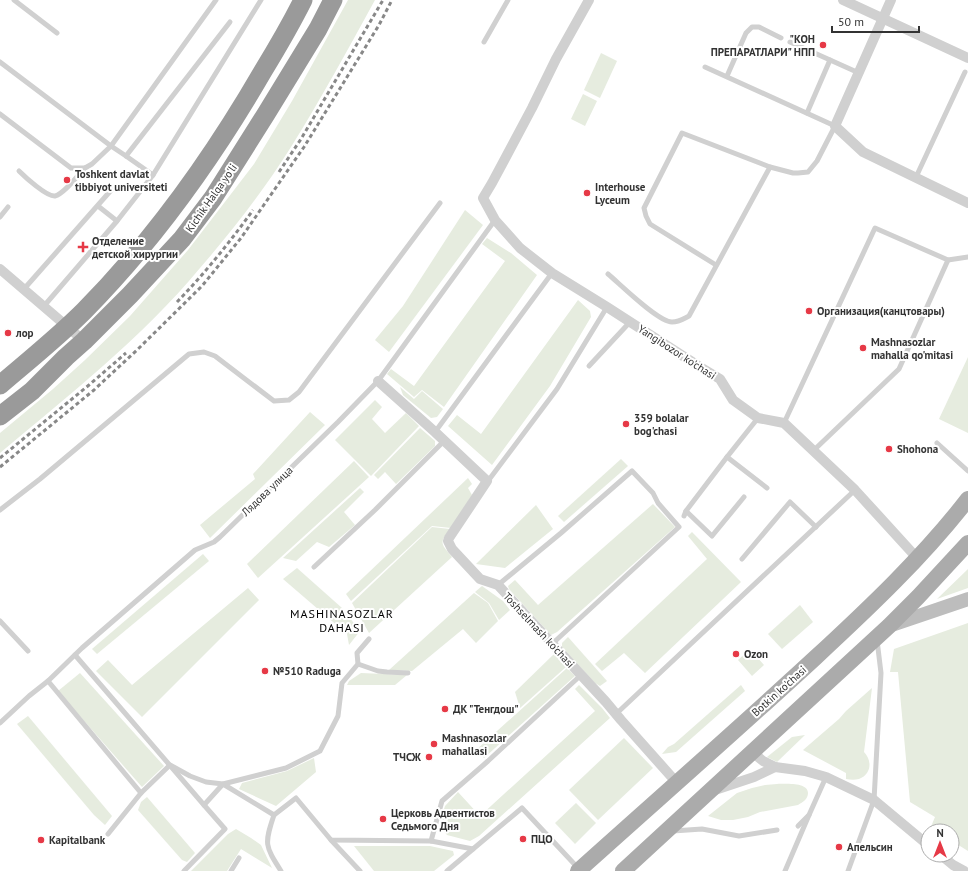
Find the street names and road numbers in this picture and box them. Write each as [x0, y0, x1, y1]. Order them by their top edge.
street label: Kichik Halqa yo'li [182, 161, 240, 235]
street label: Yangibozor ko'chasi [635, 322, 719, 383]
street label: Лядова улица [238, 463, 296, 520]
street label: Toshselmash ko'chasi [500, 589, 578, 671]
street label: Botkin ko'chasi [749, 663, 809, 719]

